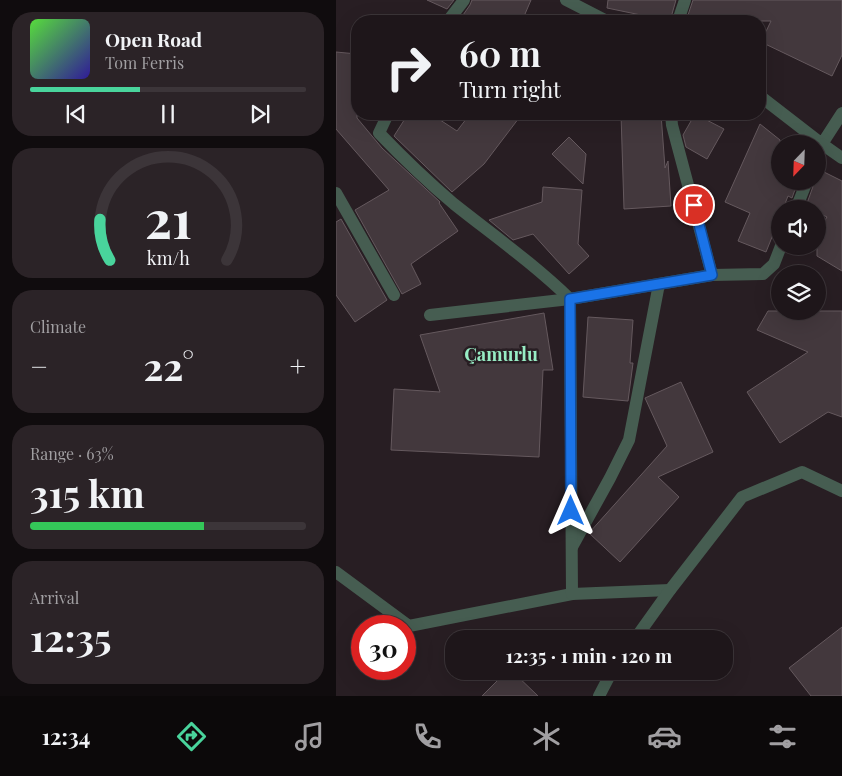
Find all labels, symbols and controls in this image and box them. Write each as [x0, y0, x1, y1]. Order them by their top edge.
text: Open Road [105, 26, 202, 52]
text: 60 m [459, 29, 541, 76]
icon: right [376, 35, 441, 100]
text: Tom Ferris [105, 52, 184, 73]
text: Turn right [459, 74, 561, 104]
icon: previous [62, 100, 90, 128]
icon: pause [154, 100, 182, 128]
icon: next [246, 100, 274, 128]
north arrow [771, 135, 826, 190]
map controls [771, 135, 826, 320]
text: 21 [144, 183, 192, 252]
pin [673, 184, 715, 226]
icon: arrive [680, 191, 708, 219]
button: sound [771, 200, 826, 255]
text: km/h [147, 246, 190, 269]
button: layers [771, 265, 826, 320]
text: Climate [30, 316, 86, 337]
text: 22° [144, 340, 194, 391]
district label: Çamurlu [464, 342, 538, 366]
text: − [30, 347, 48, 384]
text: + [290, 347, 306, 384]
text: Range · 63% [30, 443, 114, 464]
text: 315 km [30, 467, 145, 518]
position arrow [544, 484, 596, 536]
text: Arrival [30, 587, 79, 608]
text: 12:35 [30, 611, 111, 662]
speed limit sign: 30 [351, 615, 416, 680]
text: 12:35 · 1 min · 120 m [506, 642, 672, 668]
icon: directions [174, 719, 209, 754]
icon: music [292, 719, 327, 754]
icon: phone [410, 719, 445, 754]
icon: climate [529, 719, 564, 754]
icon: car [647, 719, 682, 754]
icon: filters [765, 719, 800, 754]
text: 12:34 [42, 721, 90, 751]

